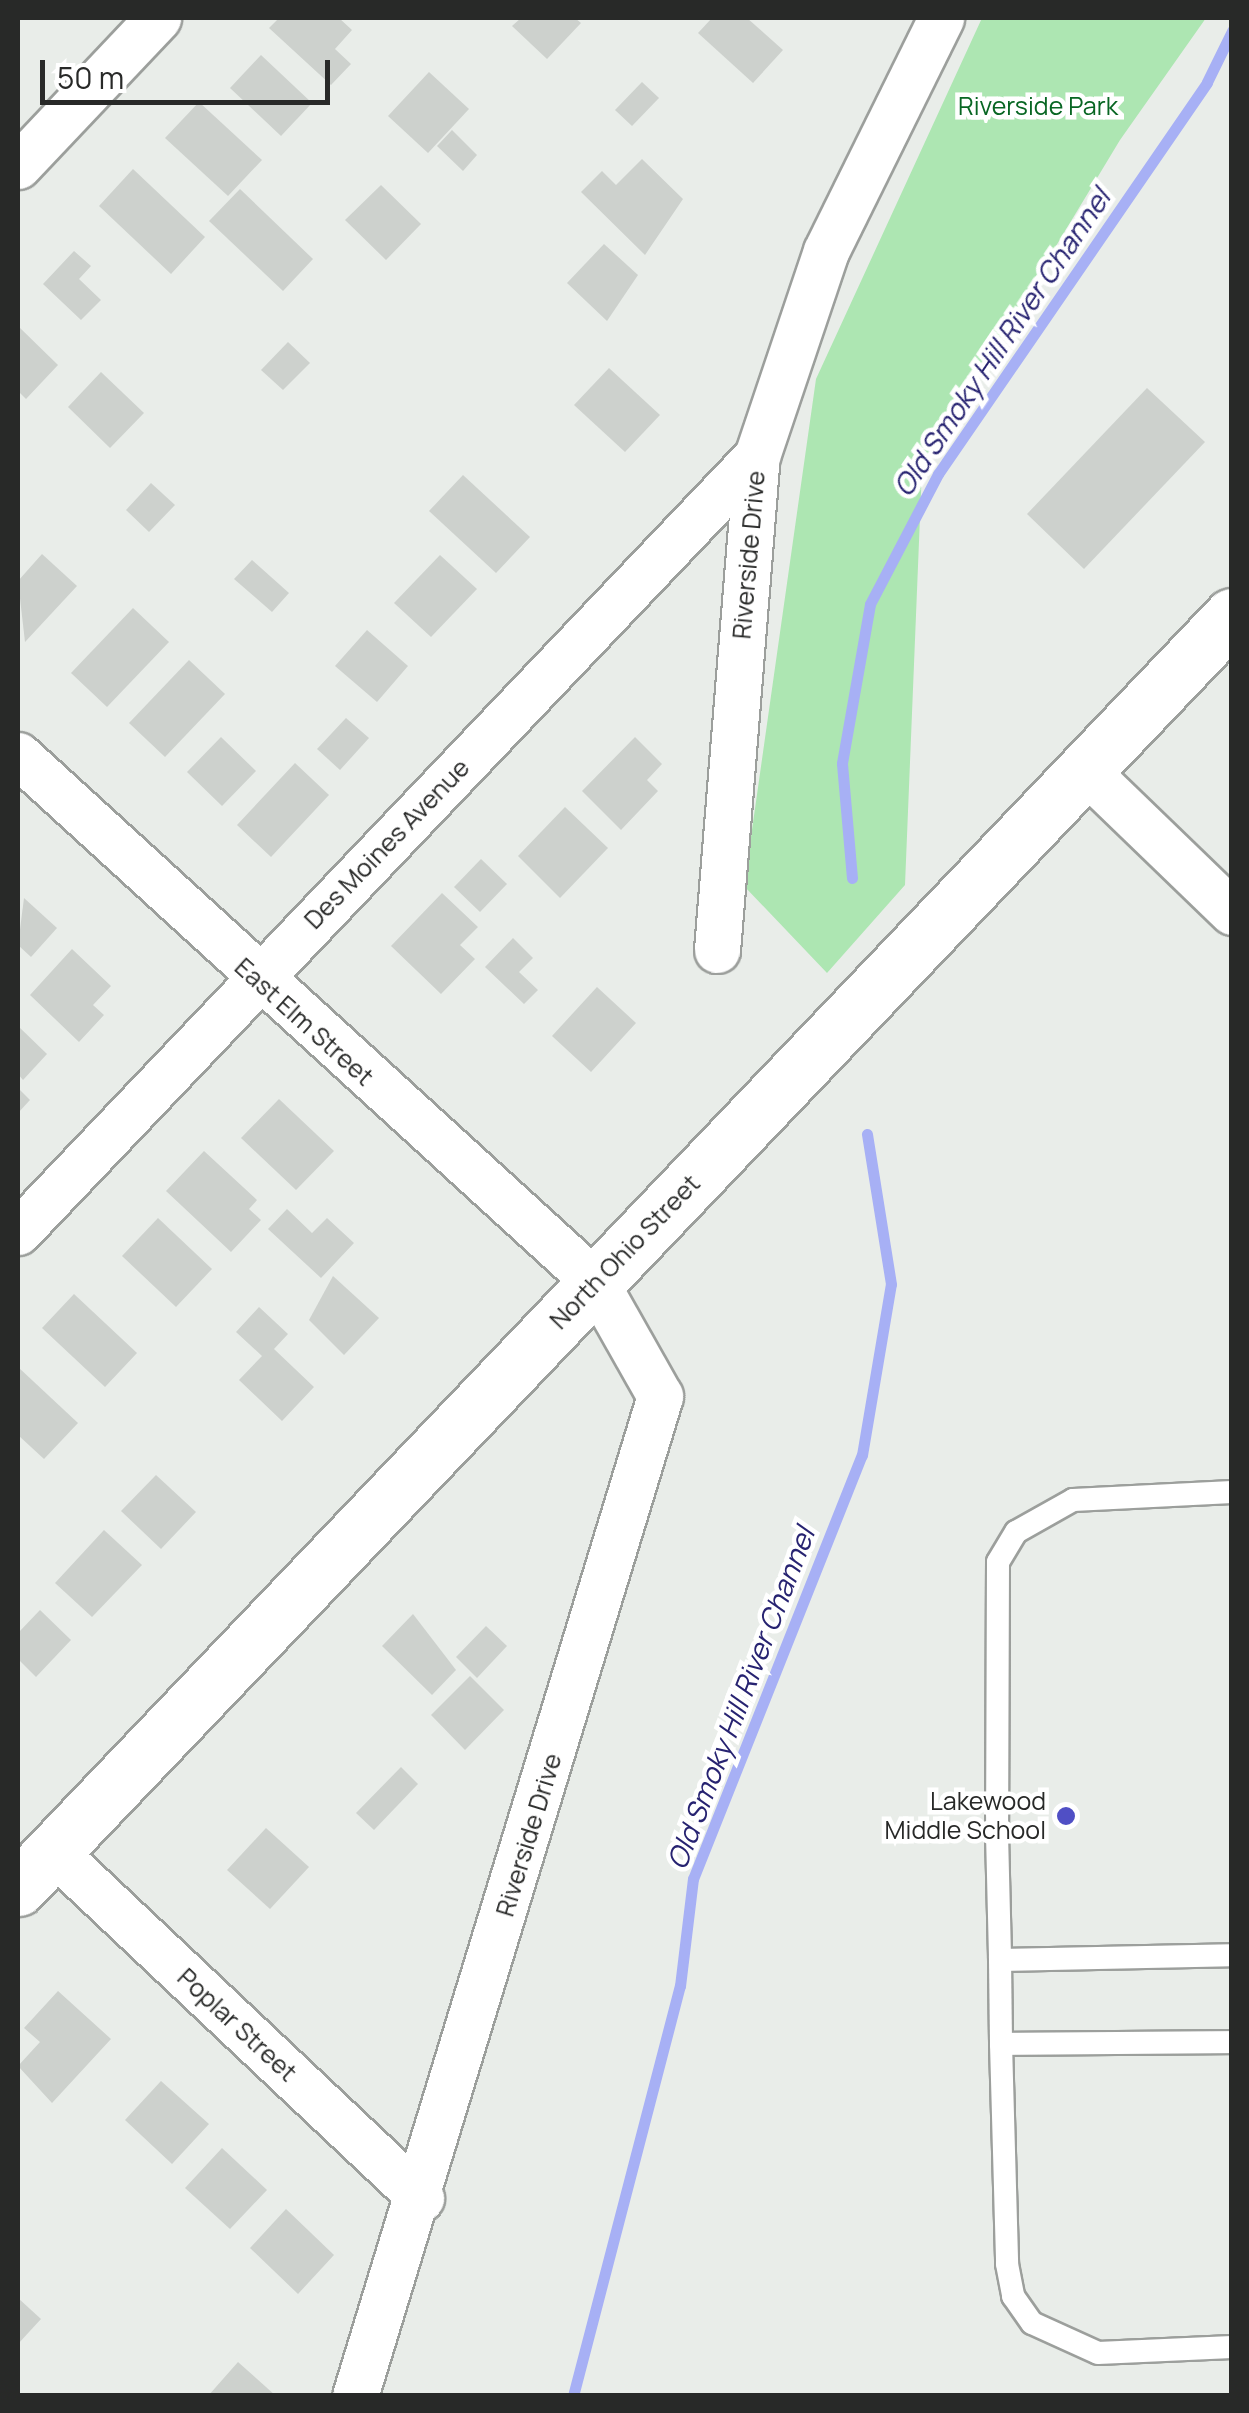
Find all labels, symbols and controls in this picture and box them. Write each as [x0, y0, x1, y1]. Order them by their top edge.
scale bar [45, 40, 335, 102]
text: 50 m [57, 57, 124, 98]
park label: Riverside Park [958, 91, 1118, 121]
water label: Old Smoky Hill River Channel [885, 182, 1117, 502]
street label: Riverside Drive [727, 470, 771, 640]
street label: Des Moines Avenue [298, 753, 476, 935]
street label: East Elm Street [229, 952, 379, 1092]
street label: North Ohio Street [544, 1169, 706, 1335]
water label: Old Smoky Hill River Channel [659, 1522, 821, 1874]
street label: Riverside Drive [490, 1750, 568, 1920]
place label: Lakewood Middle School [885, 1787, 1046, 1846]
marker: Lakewood Middle School [1055, 1805, 1077, 1827]
street label: Poplar Street [171, 1962, 303, 2088]

